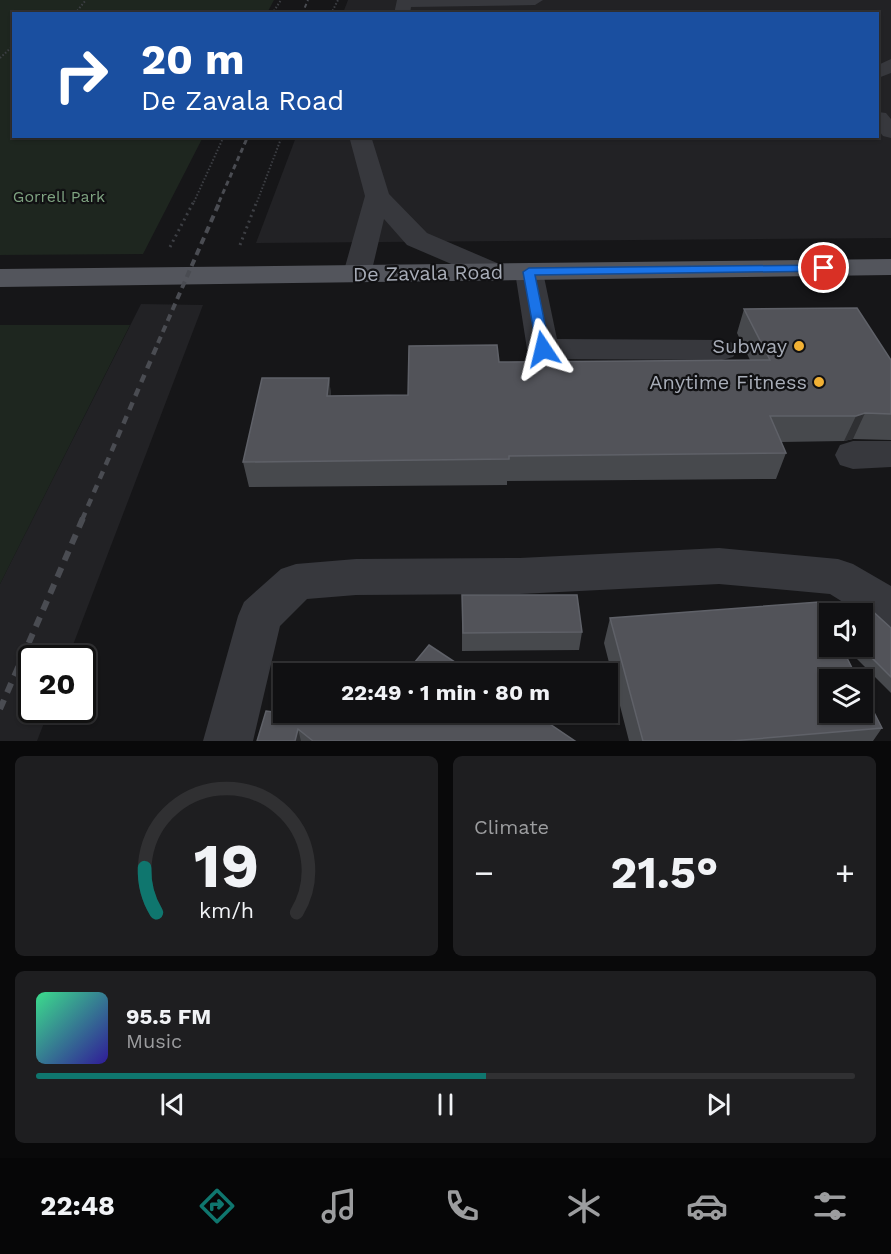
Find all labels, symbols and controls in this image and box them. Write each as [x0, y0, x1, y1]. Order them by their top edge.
text: 20 m [141, 35, 245, 84]
icon: right [42, 36, 120, 114]
text: De Zavala Road [141, 85, 344, 117]
park label: Gorrell Park [13, 187, 105, 206]
pin [798, 242, 849, 293]
icon: arrive [807, 251, 840, 284]
street label: De Zavala Road [353, 260, 503, 286]
position arrow [511, 317, 575, 381]
place label: Subway [712, 334, 788, 358]
marker: Subway [792, 339, 806, 353]
place label: Anytime Fitness [649, 370, 807, 394]
marker: Anytime Fitness [812, 375, 826, 389]
map controls [819, 603, 873, 723]
button: sound [819, 603, 873, 657]
speed limit sign: 20 [18, 645, 96, 723]
button: layers [819, 669, 873, 723]
text: 22:49 · 1 min · 80 m [341, 680, 550, 705]
text: Climate [474, 815, 549, 839]
text: 19 [194, 829, 259, 902]
text: 21.5° [611, 846, 718, 899]
text: − [474, 853, 494, 892]
text: + [835, 853, 855, 892]
text: km/h [199, 898, 254, 923]
text: 95.5 FM [126, 1004, 211, 1029]
text: Music [126, 1029, 182, 1053]
icon: previous [156, 1088, 189, 1121]
icon: pause [429, 1088, 462, 1121]
icon: next [702, 1088, 735, 1121]
icon: directions [196, 1185, 238, 1227]
icon: music [318, 1185, 360, 1227]
icon: phone [441, 1185, 483, 1227]
icon: climate [563, 1185, 605, 1227]
icon: car [686, 1185, 728, 1227]
icon: filters [809, 1185, 851, 1227]
text: 22:48 [40, 1190, 115, 1222]

